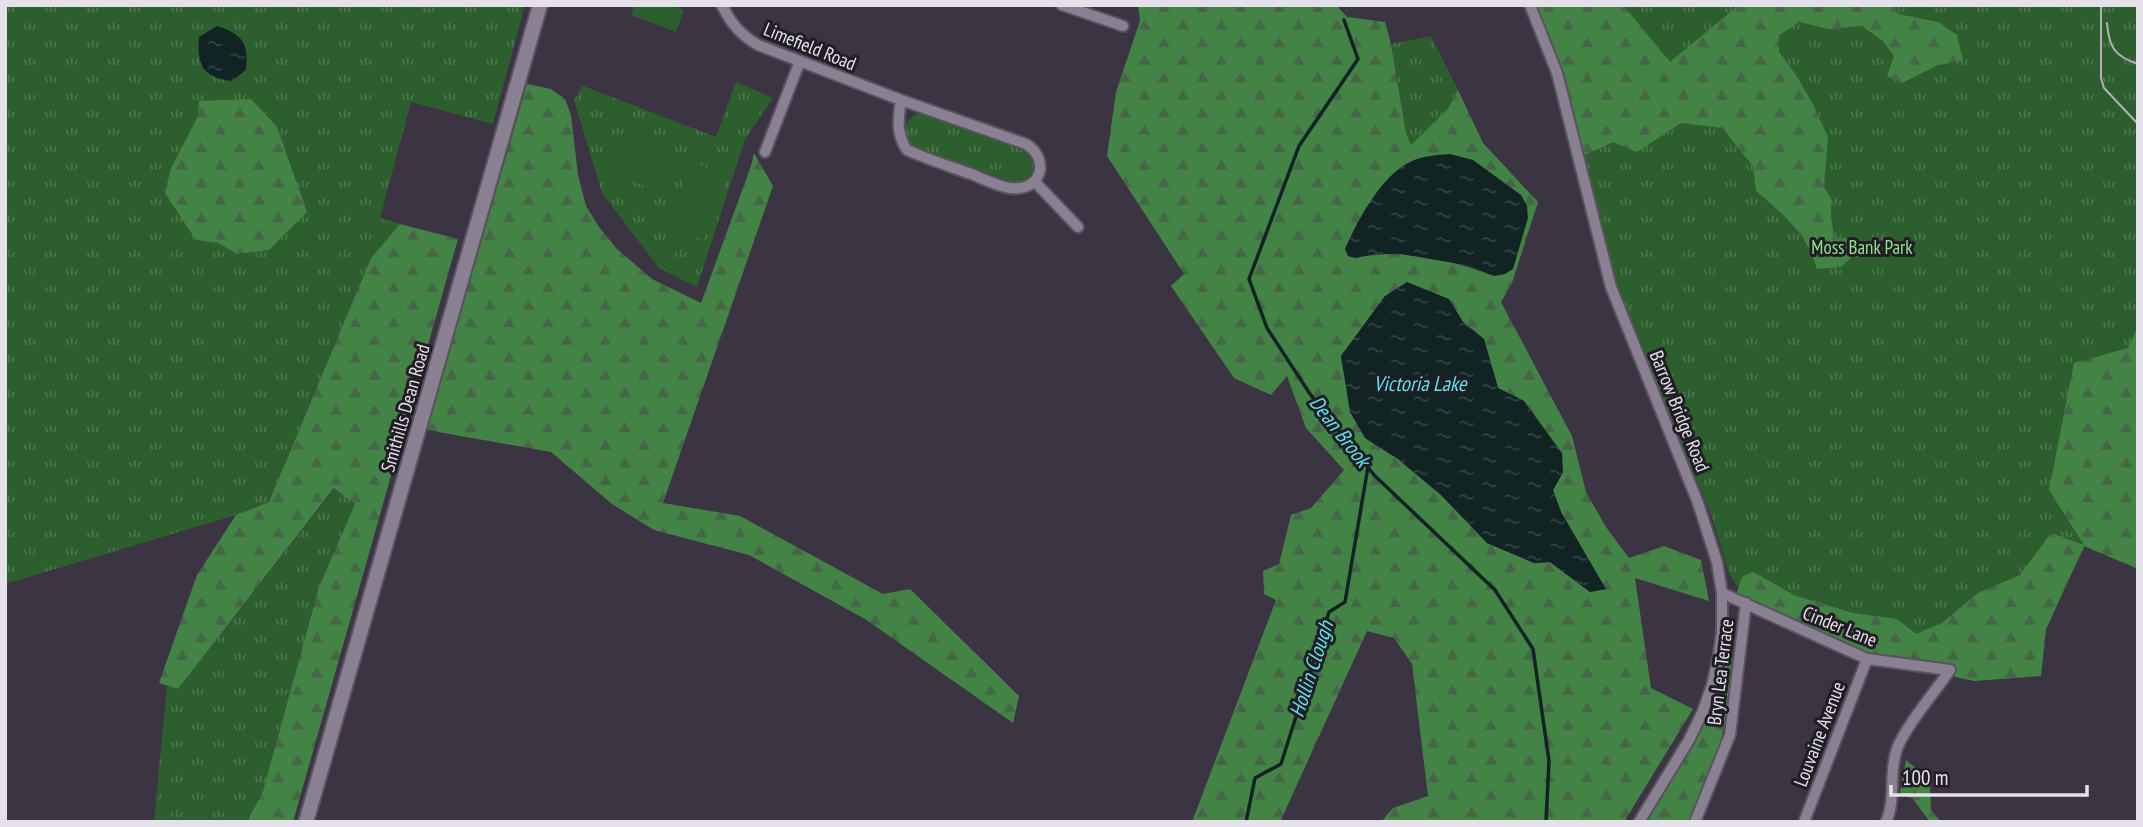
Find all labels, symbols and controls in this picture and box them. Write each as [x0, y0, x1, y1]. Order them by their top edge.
street label: Limefield Road [760, 17, 860, 75]
park label: Moss Bank Park [1811, 235, 1913, 259]
street label: Smithills Dean Road [375, 341, 435, 475]
street label: Barrow Bridge Road [1645, 347, 1715, 475]
water label: Victoria Lake [1373, 370, 1468, 397]
water label: Dean Brook [1304, 390, 1378, 475]
street label: Cinder Lane [1799, 600, 1881, 652]
water label: Hollin Clough [1283, 616, 1340, 720]
street label: Bryn Lea Terrace [1702, 618, 1738, 726]
street label: Louvaine Avenue [1788, 678, 1850, 790]
scale bar [1891, 754, 2087, 798]
text: 100 m [1902, 764, 1948, 791]

